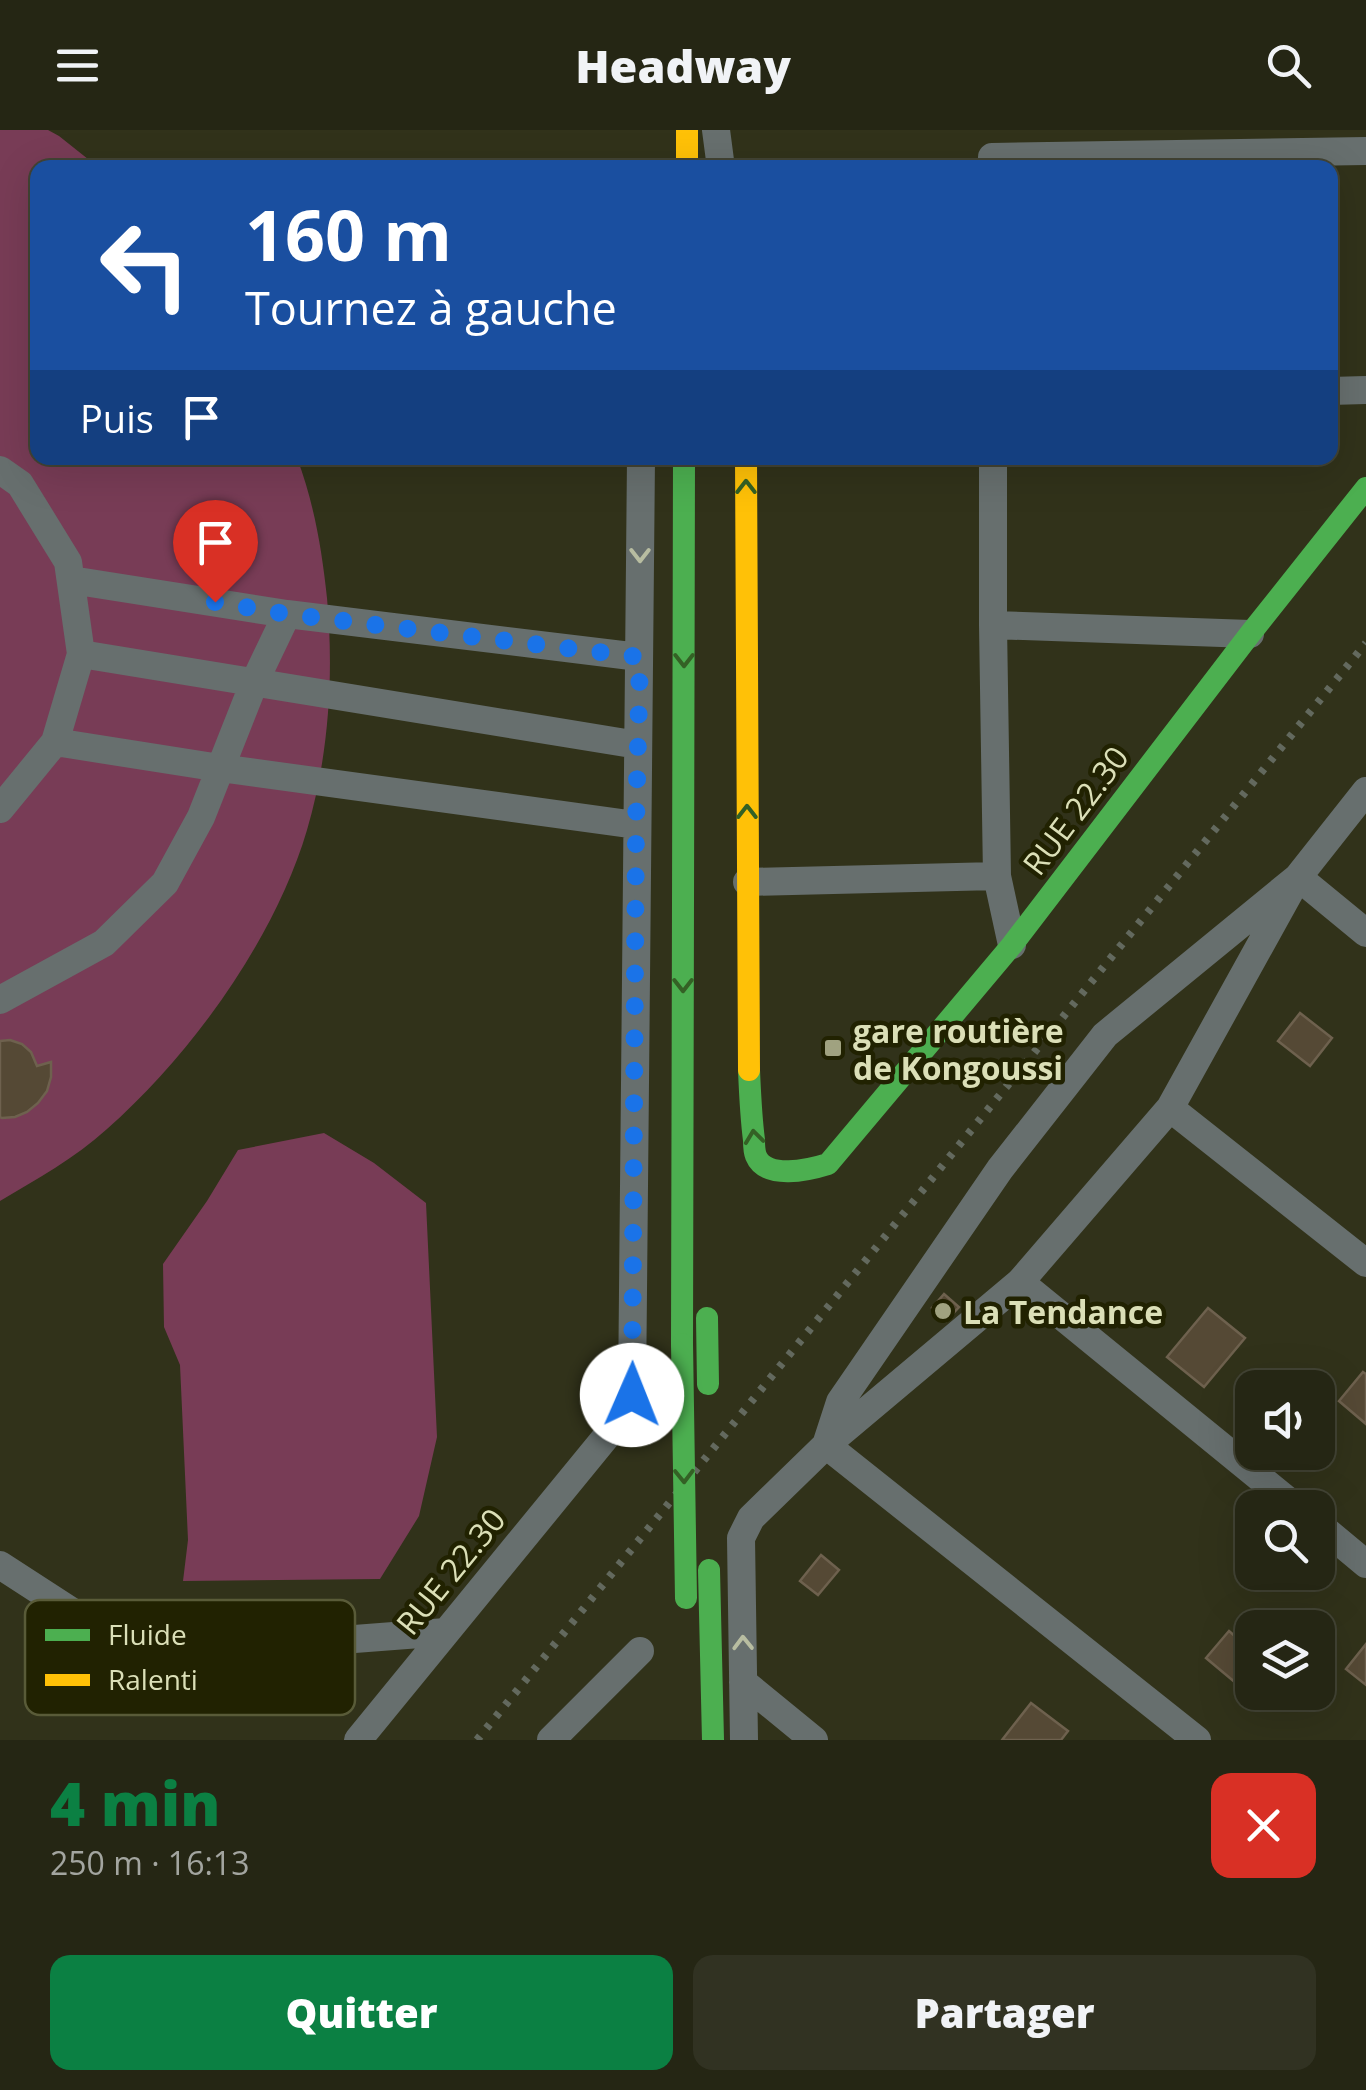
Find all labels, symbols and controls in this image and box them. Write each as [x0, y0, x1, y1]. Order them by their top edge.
text: Headway [575, 35, 791, 96]
icon: menu [50, 38, 105, 93]
icon: search [1261, 38, 1316, 93]
text: 160 m [245, 186, 452, 282]
icon: left [80, 200, 210, 330]
text: Tournez à gauche [245, 277, 617, 338]
icon: arrive [174, 390, 229, 445]
text: Puis [80, 392, 154, 444]
one-way arrow [735, 479, 757, 494]
pin [173, 500, 258, 603]
icon: arrive [188, 515, 243, 570]
one-way arrow [629, 548, 651, 563]
one-way arrow [673, 652, 695, 668]
street label: RUE 22.30 [1012, 737, 1138, 883]
one-way arrow [736, 804, 757, 820]
one-way arrow [672, 978, 694, 993]
place label: gare routière de Kongoussi [853, 1009, 1064, 1089]
marker: gare routière de Kongoussi [822, 1037, 844, 1059]
one-way arrow [744, 1129, 765, 1145]
place label: La Tendance [963, 1290, 1163, 1333]
marker: La Tendance [932, 1300, 954, 1322]
position arrow [580, 1343, 684, 1447]
map controls [1235, 1370, 1335, 1710]
button: sound [1235, 1370, 1335, 1470]
one-way arrow [673, 1470, 695, 1485]
button: search [1235, 1490, 1335, 1590]
street label: RUE 22.30 [386, 1499, 514, 1643]
legend [25, 1600, 355, 1715]
button: layers [1235, 1610, 1335, 1710]
text: Fluide [108, 1615, 187, 1653]
one-way arrow [732, 1634, 753, 1650]
text: Ralenti [108, 1660, 198, 1698]
text: 4 min [50, 1762, 220, 1844]
button: close [1211, 1773, 1316, 1878]
text: 250 m · 16:13 [50, 1841, 249, 1884]
button: Quitter [50, 1955, 673, 2070]
button: Partager [693, 1955, 1316, 2070]

